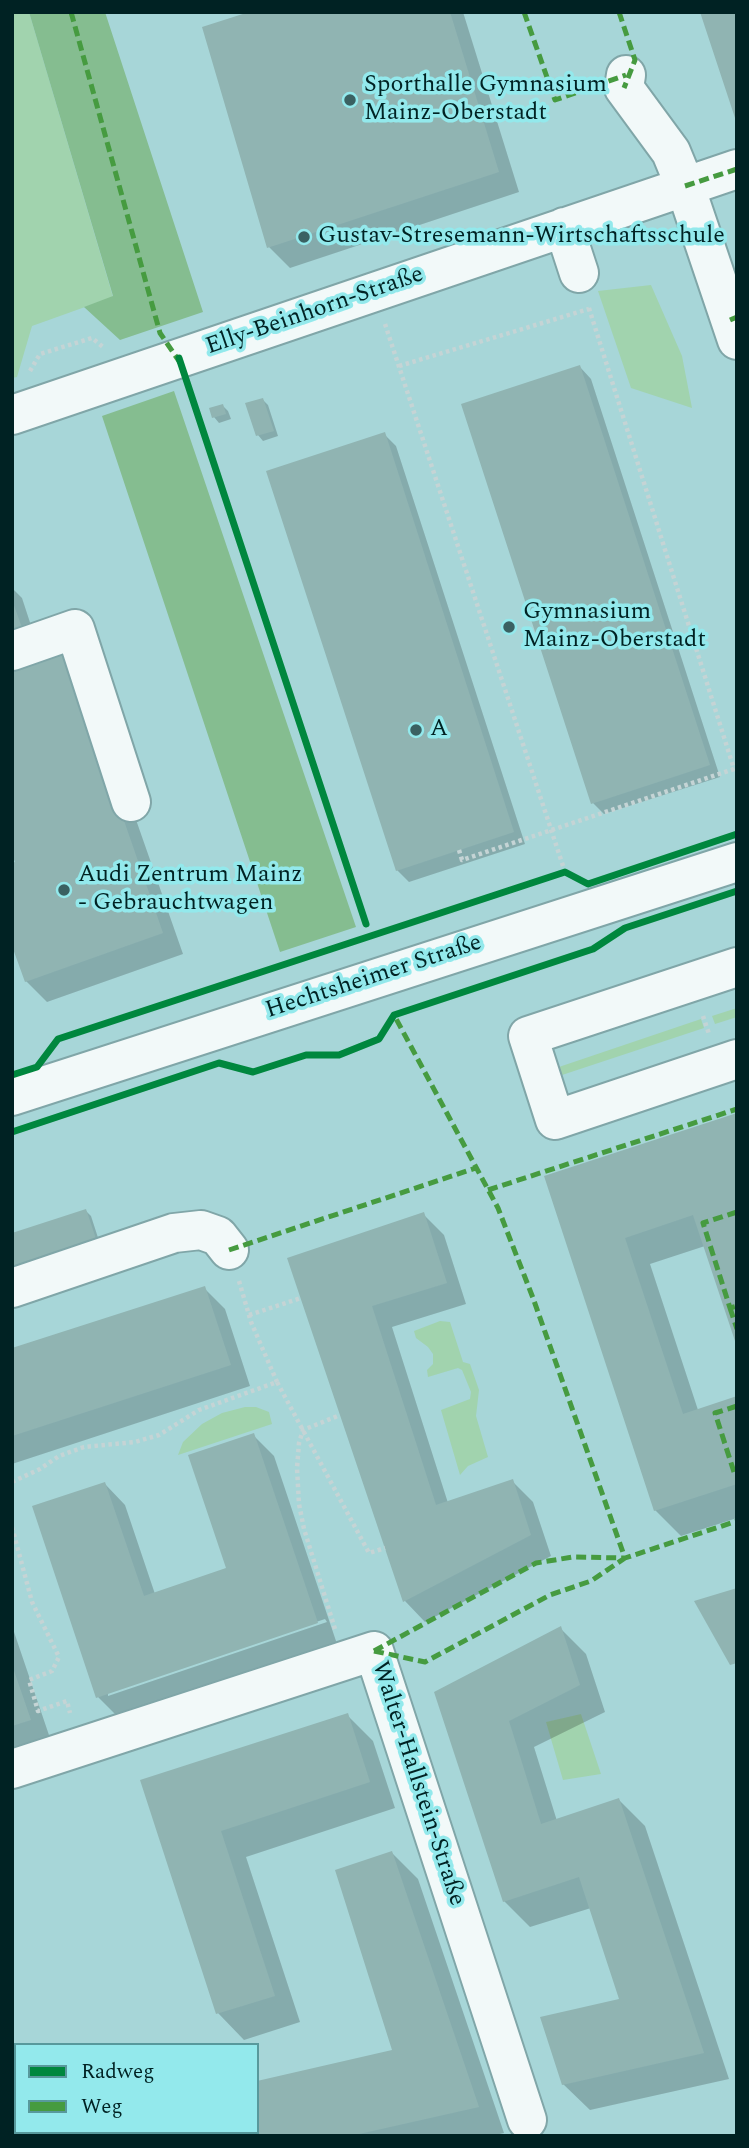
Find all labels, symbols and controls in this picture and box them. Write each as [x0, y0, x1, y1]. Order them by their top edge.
place label: Sporthalle Gymnasium Mainz-Oberstadt [364, 72, 607, 128]
marker: Sporthalle Gymnasium Mainz-Oberstadt [342, 92, 358, 108]
place label: Gustav-Stresemann-Wirtschaftsschule [318, 223, 725, 251]
marker: Gustav-Stresemann-Wirtschaftsschule [296, 229, 312, 245]
street label: Elly-Beinhorn-Straße [202, 261, 428, 363]
place label: Gymnasium Mainz-Oberstadt [523, 599, 706, 655]
marker: Gymnasium Mainz-Oberstadt [501, 619, 517, 635]
place label: A [430, 716, 448, 744]
marker: A [408, 722, 424, 738]
place label: Audi Zentrum Mainz - Gebrauchtwagen [78, 862, 303, 918]
marker: Audi Zentrum Mainz - Gebrauchtwagen [56, 882, 72, 898]
street label: Hechtsheimer Straße [262, 929, 486, 1027]
street label: Walter-Hallstein-Straße [364, 1658, 470, 1910]
legend [14, 2043, 259, 2134]
text: Radweg [81, 2056, 155, 2088]
text: Weg [81, 2091, 123, 2123]

